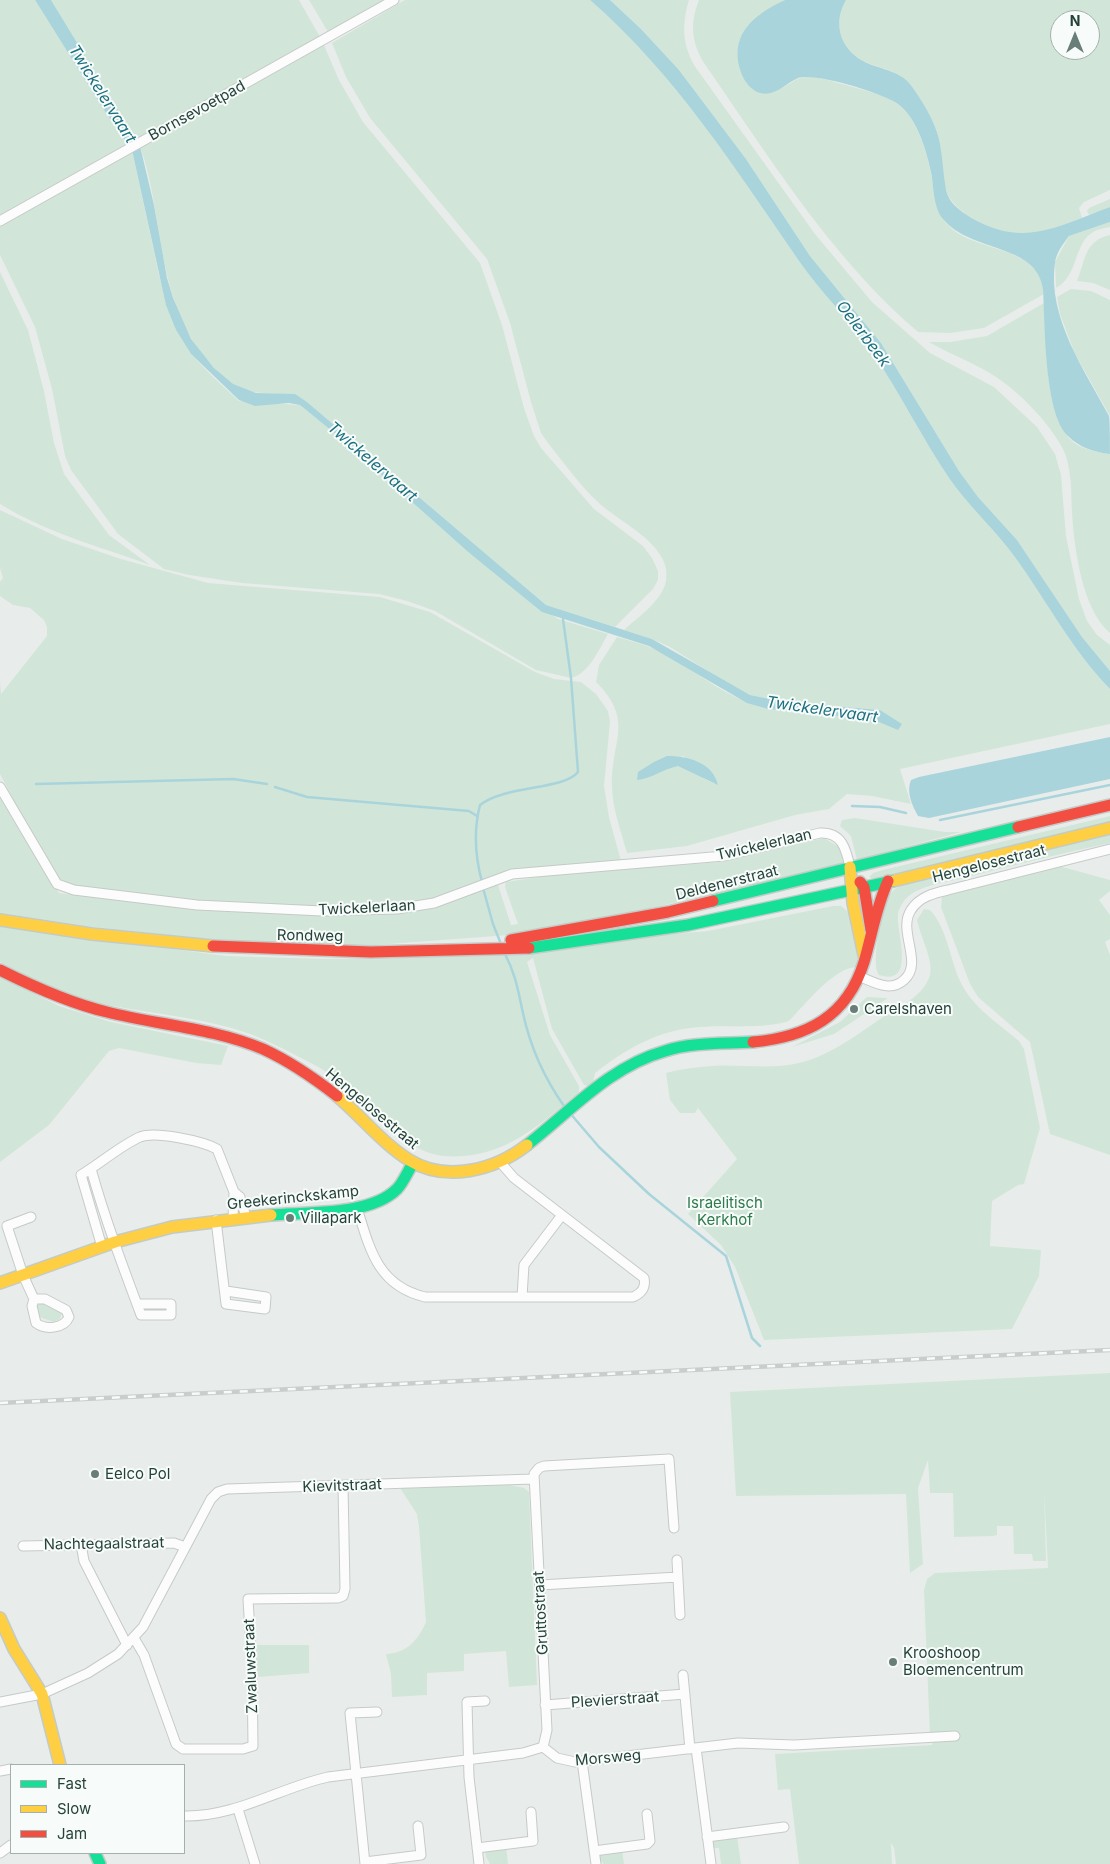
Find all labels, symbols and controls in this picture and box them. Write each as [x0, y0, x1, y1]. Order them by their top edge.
north arrow [1050, 10, 1100, 60]
text: N [1070, 12, 1080, 29]
water label: Twickelervaart [64, 41, 140, 147]
street label: Bornsevoetpad [146, 77, 248, 145]
water label: Oelerbeek [832, 297, 894, 371]
water label: Twickelervaart [323, 418, 421, 506]
water label: Twickelervaart [765, 693, 879, 727]
street label: Twickelerlaan [714, 825, 814, 865]
street label: Hengelosestraat [930, 841, 1048, 887]
street label: Deldenerstraat [674, 862, 780, 904]
street label: Twickelerlaan [318, 896, 416, 920]
street label: Rondweg [277, 926, 343, 946]
place label: Carelshaven [864, 1000, 952, 1018]
marker: Carelshaven [848, 1003, 860, 1015]
street label: Hengelosestraat [322, 1065, 422, 1153]
street label: Greekerinckskamp [226, 1182, 360, 1214]
park label: Israelitisch Kerkhof [687, 1194, 763, 1229]
place label: Villapark [300, 1209, 362, 1227]
marker: Villapark [284, 1212, 296, 1224]
place label: Eelco Pol [105, 1465, 170, 1483]
marker: Eelco Pol [89, 1468, 101, 1480]
street label: Kievitstraat [302, 1476, 382, 1496]
street label: Nachtegaalstraat [44, 1534, 164, 1554]
street label: Gruttostraat [530, 1570, 552, 1656]
street label: Zwaluwstraat [240, 1618, 262, 1714]
place label: Krooshoop Bloemencentrum [903, 1644, 1024, 1679]
marker: Krooshoop Bloemencentrum [887, 1656, 899, 1668]
street label: Plevierstraat [570, 1688, 660, 1712]
street label: Morsweg [574, 1746, 642, 1770]
legend [10, 1764, 185, 1854]
text: Fast [57, 1774, 87, 1793]
text: Slow [57, 1799, 91, 1818]
text: Jam [57, 1824, 87, 1843]

